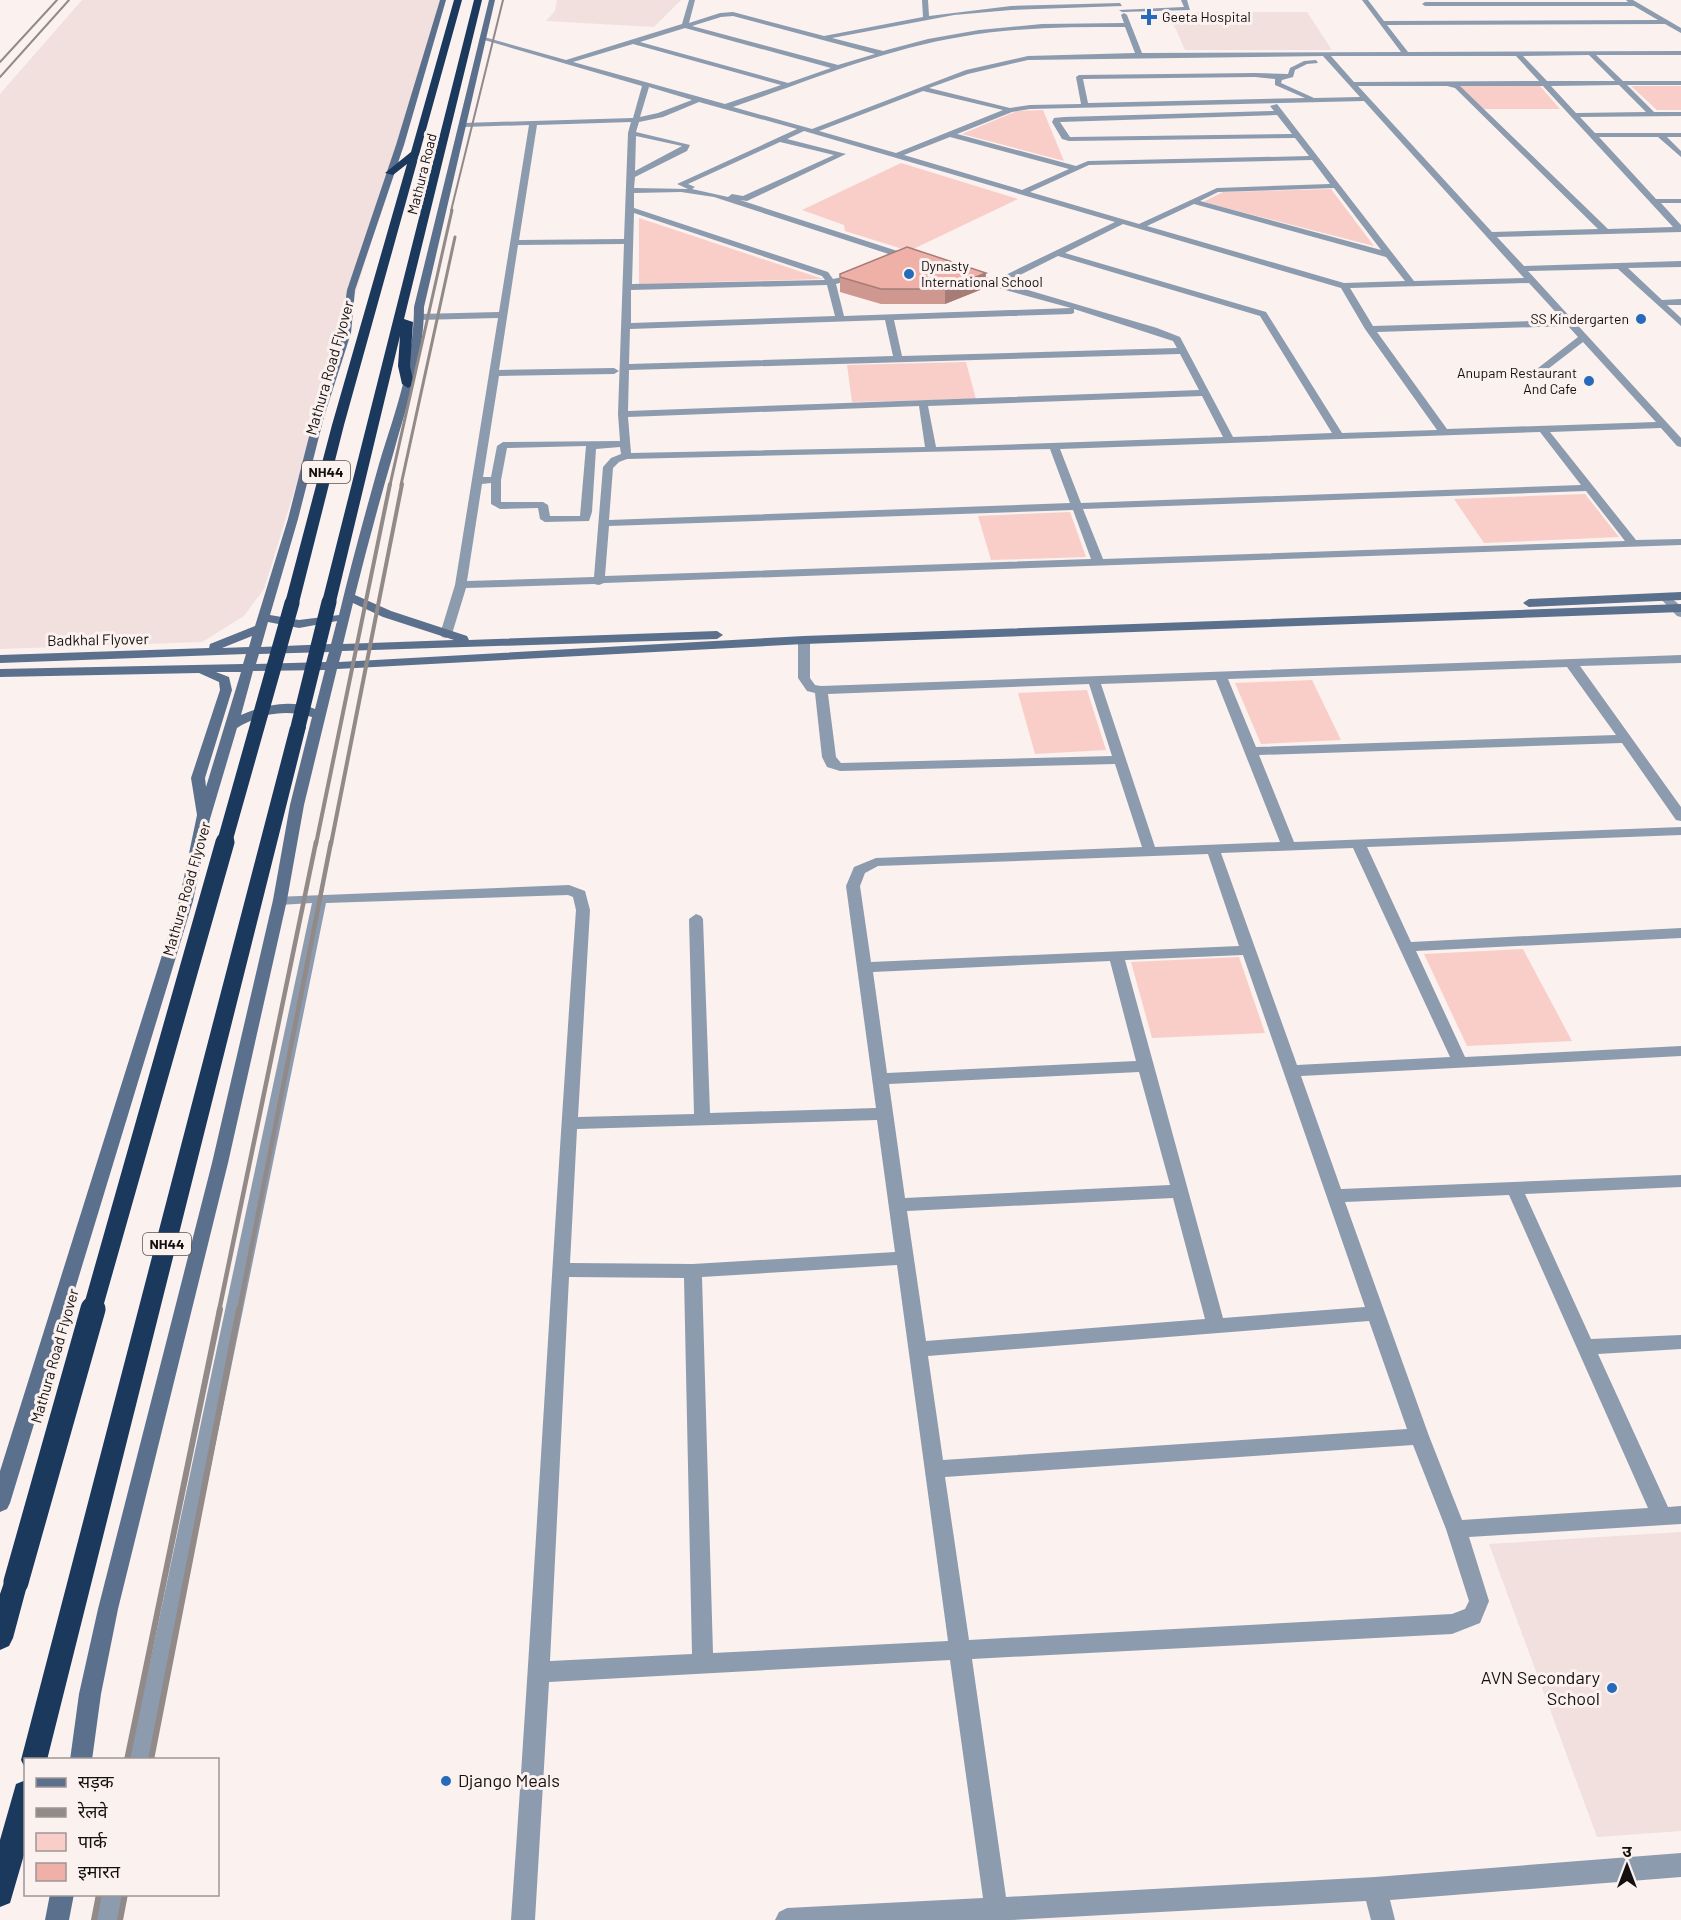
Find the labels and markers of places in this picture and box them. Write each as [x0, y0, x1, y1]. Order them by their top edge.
marker: Geeta Hospital [1140, 8, 1158, 26]
place label: Geeta Hospital [1162, 8, 1251, 25]
place label: Dynasty International School [921, 257, 1043, 290]
marker: Dynasty International School [902, 267, 916, 281]
place label: SS Kindergarten [1530, 310, 1629, 327]
marker: SS Kindergarten [1634, 312, 1648, 326]
place label: Anupam Restaurant And Cafe [1457, 364, 1577, 397]
marker: Anupam Restaurant And Cafe [1582, 374, 1596, 388]
place label: AVN Secondary School [1481, 1666, 1600, 1709]
marker: AVN Secondary School [1605, 1681, 1619, 1695]
place label: Django Meals [458, 1769, 560, 1791]
marker: Django Meals [439, 1774, 453, 1788]

